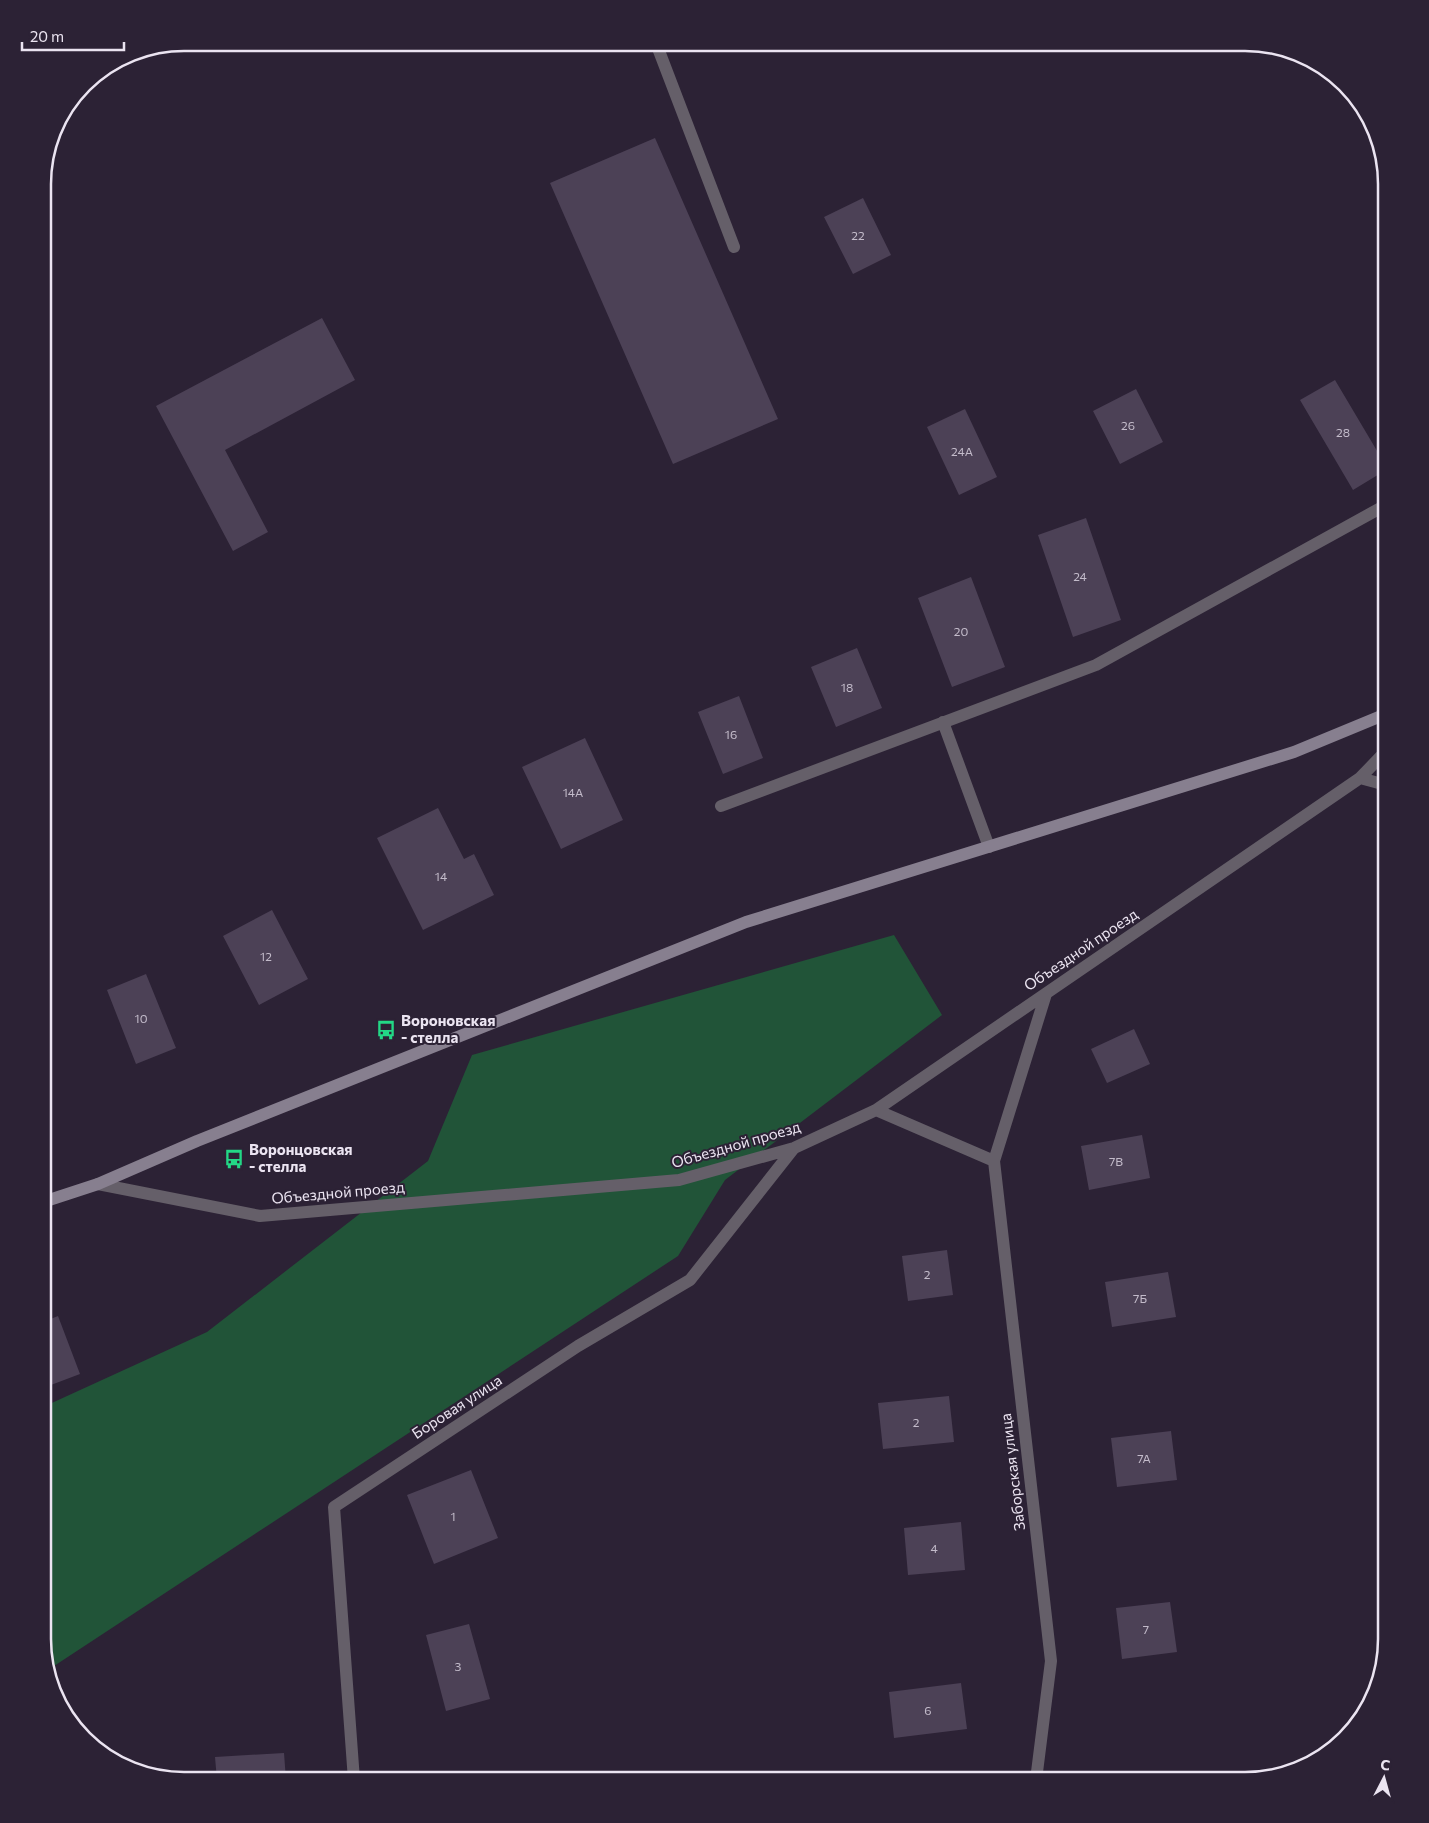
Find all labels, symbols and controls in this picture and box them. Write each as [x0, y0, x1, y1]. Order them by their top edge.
scale bar [22, 20, 125, 52]
text: 20 m [30, 27, 64, 45]
house number: 22 [851, 228, 865, 242]
house number: 26 [1121, 418, 1135, 432]
house number: 28 [1336, 425, 1350, 439]
house number: 24А [951, 444, 973, 458]
house number: 24 [1073, 569, 1087, 583]
house number: 20 [954, 624, 968, 638]
house number: 18 [841, 680, 853, 694]
house number: 16 [725, 727, 737, 741]
house number: 14А [563, 785, 583, 799]
house number: 14 [435, 869, 447, 883]
street label: Объездной проезд [1020, 904, 1141, 994]
house number: 12 [260, 949, 272, 963]
house number: 10 [135, 1011, 148, 1025]
place label: Вороновская - стелла [401, 1011, 495, 1046]
bus stop icon: Вороновская - стелла [375, 1019, 397, 1041]
street label: Объездной проезд [669, 1117, 803, 1171]
place label: Воронцовская - стелла [249, 1140, 353, 1175]
bus stop icon: Воронцовская - стелла [223, 1148, 245, 1170]
house number: 7В [1109, 1154, 1123, 1168]
street label: Объездной проезд [271, 1177, 405, 1207]
house number: 2 [924, 1267, 931, 1281]
house number: 7Б [1133, 1291, 1147, 1305]
street label: Боровая улица [408, 1370, 505, 1442]
street label: Заборская улица [996, 1412, 1028, 1532]
house number: 2 [913, 1415, 920, 1429]
house number: 7А [1137, 1451, 1151, 1465]
house number: 1 [450, 1509, 456, 1523]
house number: 4 [930, 1541, 938, 1555]
house number: 7 [1143, 1622, 1149, 1636]
house number: 3 [455, 1659, 462, 1673]
house number: 6 [924, 1703, 932, 1717]
north arrow [1359, 1753, 1409, 1803]
text: С [1380, 1756, 1391, 1774]

